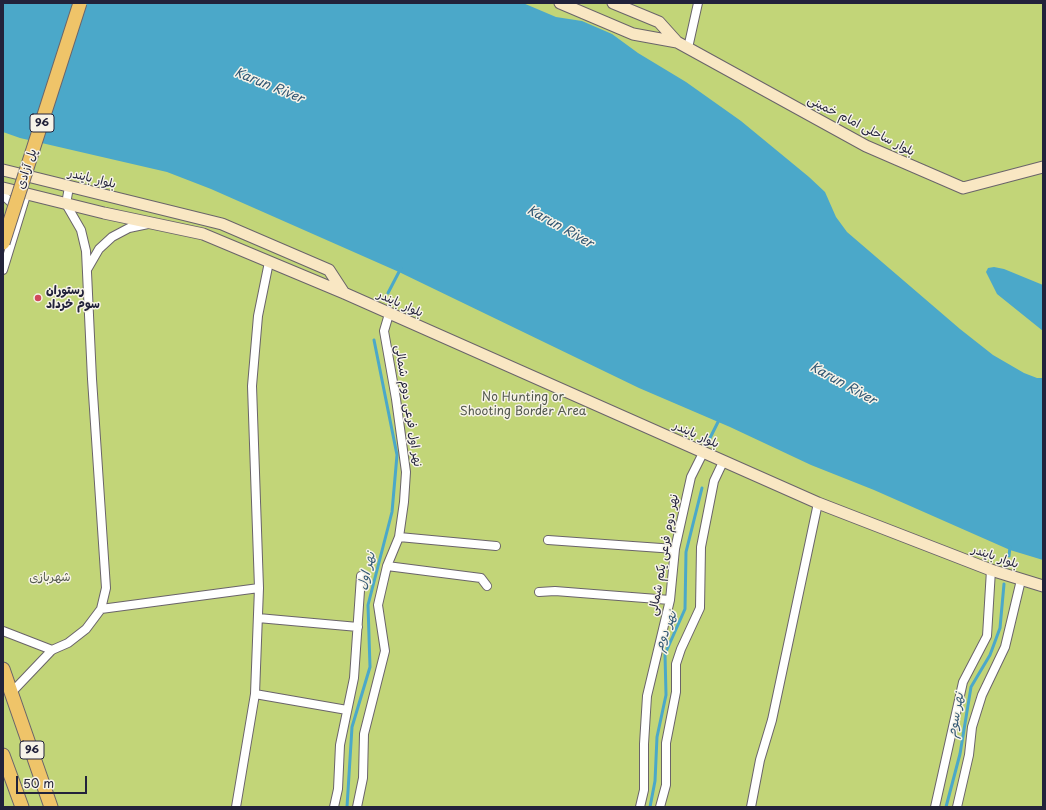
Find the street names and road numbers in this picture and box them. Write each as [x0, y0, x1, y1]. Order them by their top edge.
street label: بلوار ساحلی امام خمینی [805, 93, 917, 159]
road number: 96 [30, 114, 54, 132]
street label: پل آزادی [14, 147, 40, 191]
street label: بلوار بایندر [67, 166, 117, 192]
street label: بلوار بایندر [375, 288, 425, 320]
street label: نهر اول فرعی دوم شمالی [391, 344, 425, 468]
street label: بلوار بایندر [671, 419, 721, 451]
street label: نهر دوم فرعی یکم شمالی [646, 493, 682, 617]
street label: بلوار بایندر [970, 542, 1020, 572]
road number: 96 [20, 741, 44, 759]

